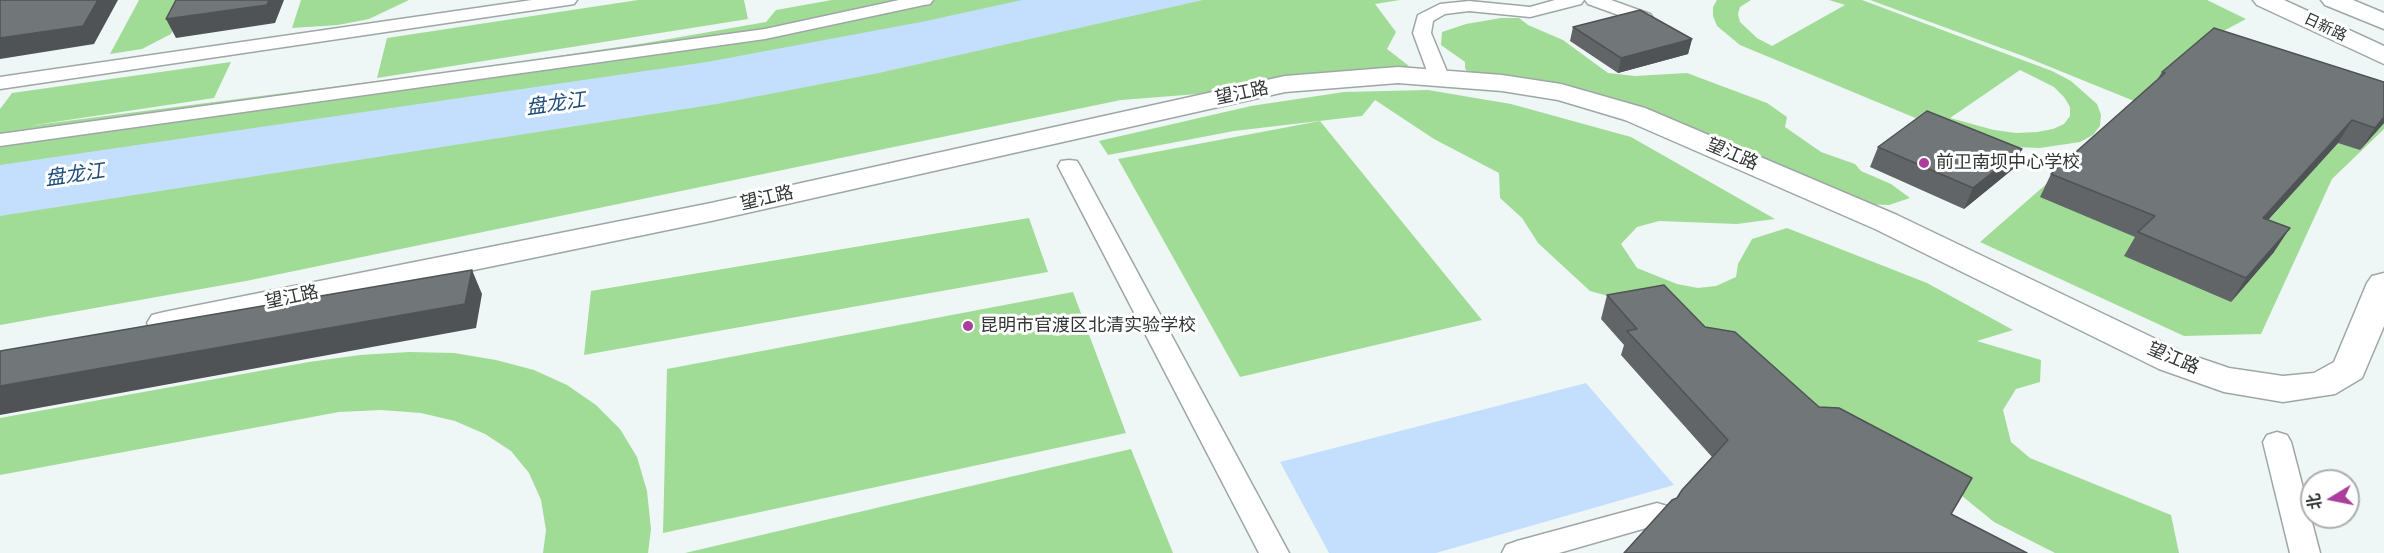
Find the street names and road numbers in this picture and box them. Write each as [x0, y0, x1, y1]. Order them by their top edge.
street label: 日新路 [2301, 10, 2349, 46]
street label: 望江路 [1213, 78, 1271, 110]
street label: 望江路 [1703, 135, 1761, 175]
street label: 望江路 [738, 182, 796, 216]
street label: 望江路 [263, 282, 321, 314]
street label: 望江路 [2144, 339, 2202, 379]

